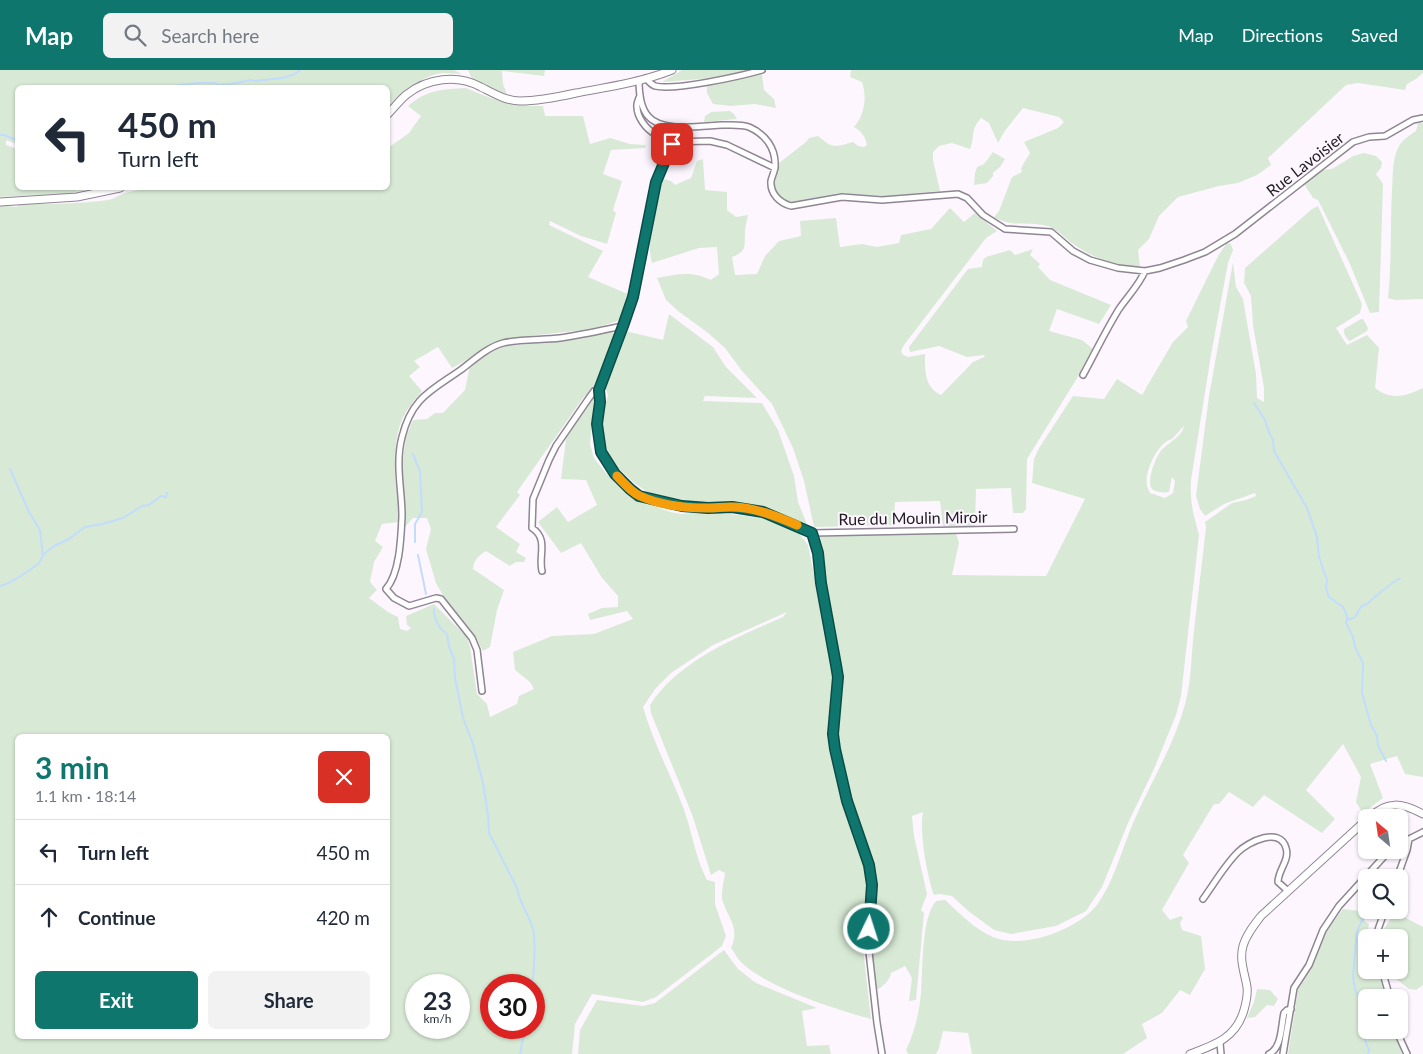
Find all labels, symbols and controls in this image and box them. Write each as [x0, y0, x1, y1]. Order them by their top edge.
search box [103, 13, 453, 58]
text: Map [25, 21, 73, 50]
icon: search [121, 21, 149, 49]
text: Search here [161, 24, 259, 47]
text: Map [1178, 24, 1214, 46]
text: Directions [1242, 24, 1323, 46]
text: Saved [1351, 24, 1398, 46]
text: 450 m [118, 103, 217, 145]
icon: left [35, 105, 100, 170]
pin [651, 123, 693, 165]
street label: Rue Lavoisier [1262, 127, 1347, 200]
icon: arrive [658, 130, 686, 158]
text: Turn left [118, 145, 199, 172]
street label: Rue du Moulin Miroir [838, 507, 988, 528]
text: 3 min [35, 749, 109, 785]
button: close [318, 751, 370, 803]
text: 1.1 km · 18:14 [35, 786, 136, 805]
north arrow [1358, 809, 1408, 859]
map controls [1358, 809, 1408, 1039]
icon: left [35, 838, 63, 866]
text: Turn left [78, 841, 149, 864]
text: 450 m [316, 841, 370, 864]
button: search [1358, 869, 1408, 919]
position arrow [842, 902, 894, 954]
icon: ahead [35, 903, 63, 931]
text: Continue [78, 906, 156, 929]
text: 420 m [316, 906, 370, 929]
button: + [1358, 929, 1408, 979]
button: Exit [35, 971, 198, 1029]
button: Share [208, 971, 370, 1029]
speed limit sign: 30 [480, 974, 545, 1039]
text: 23 [423, 985, 452, 1015]
button: − [1358, 989, 1408, 1039]
text: km/h [423, 1011, 452, 1026]

